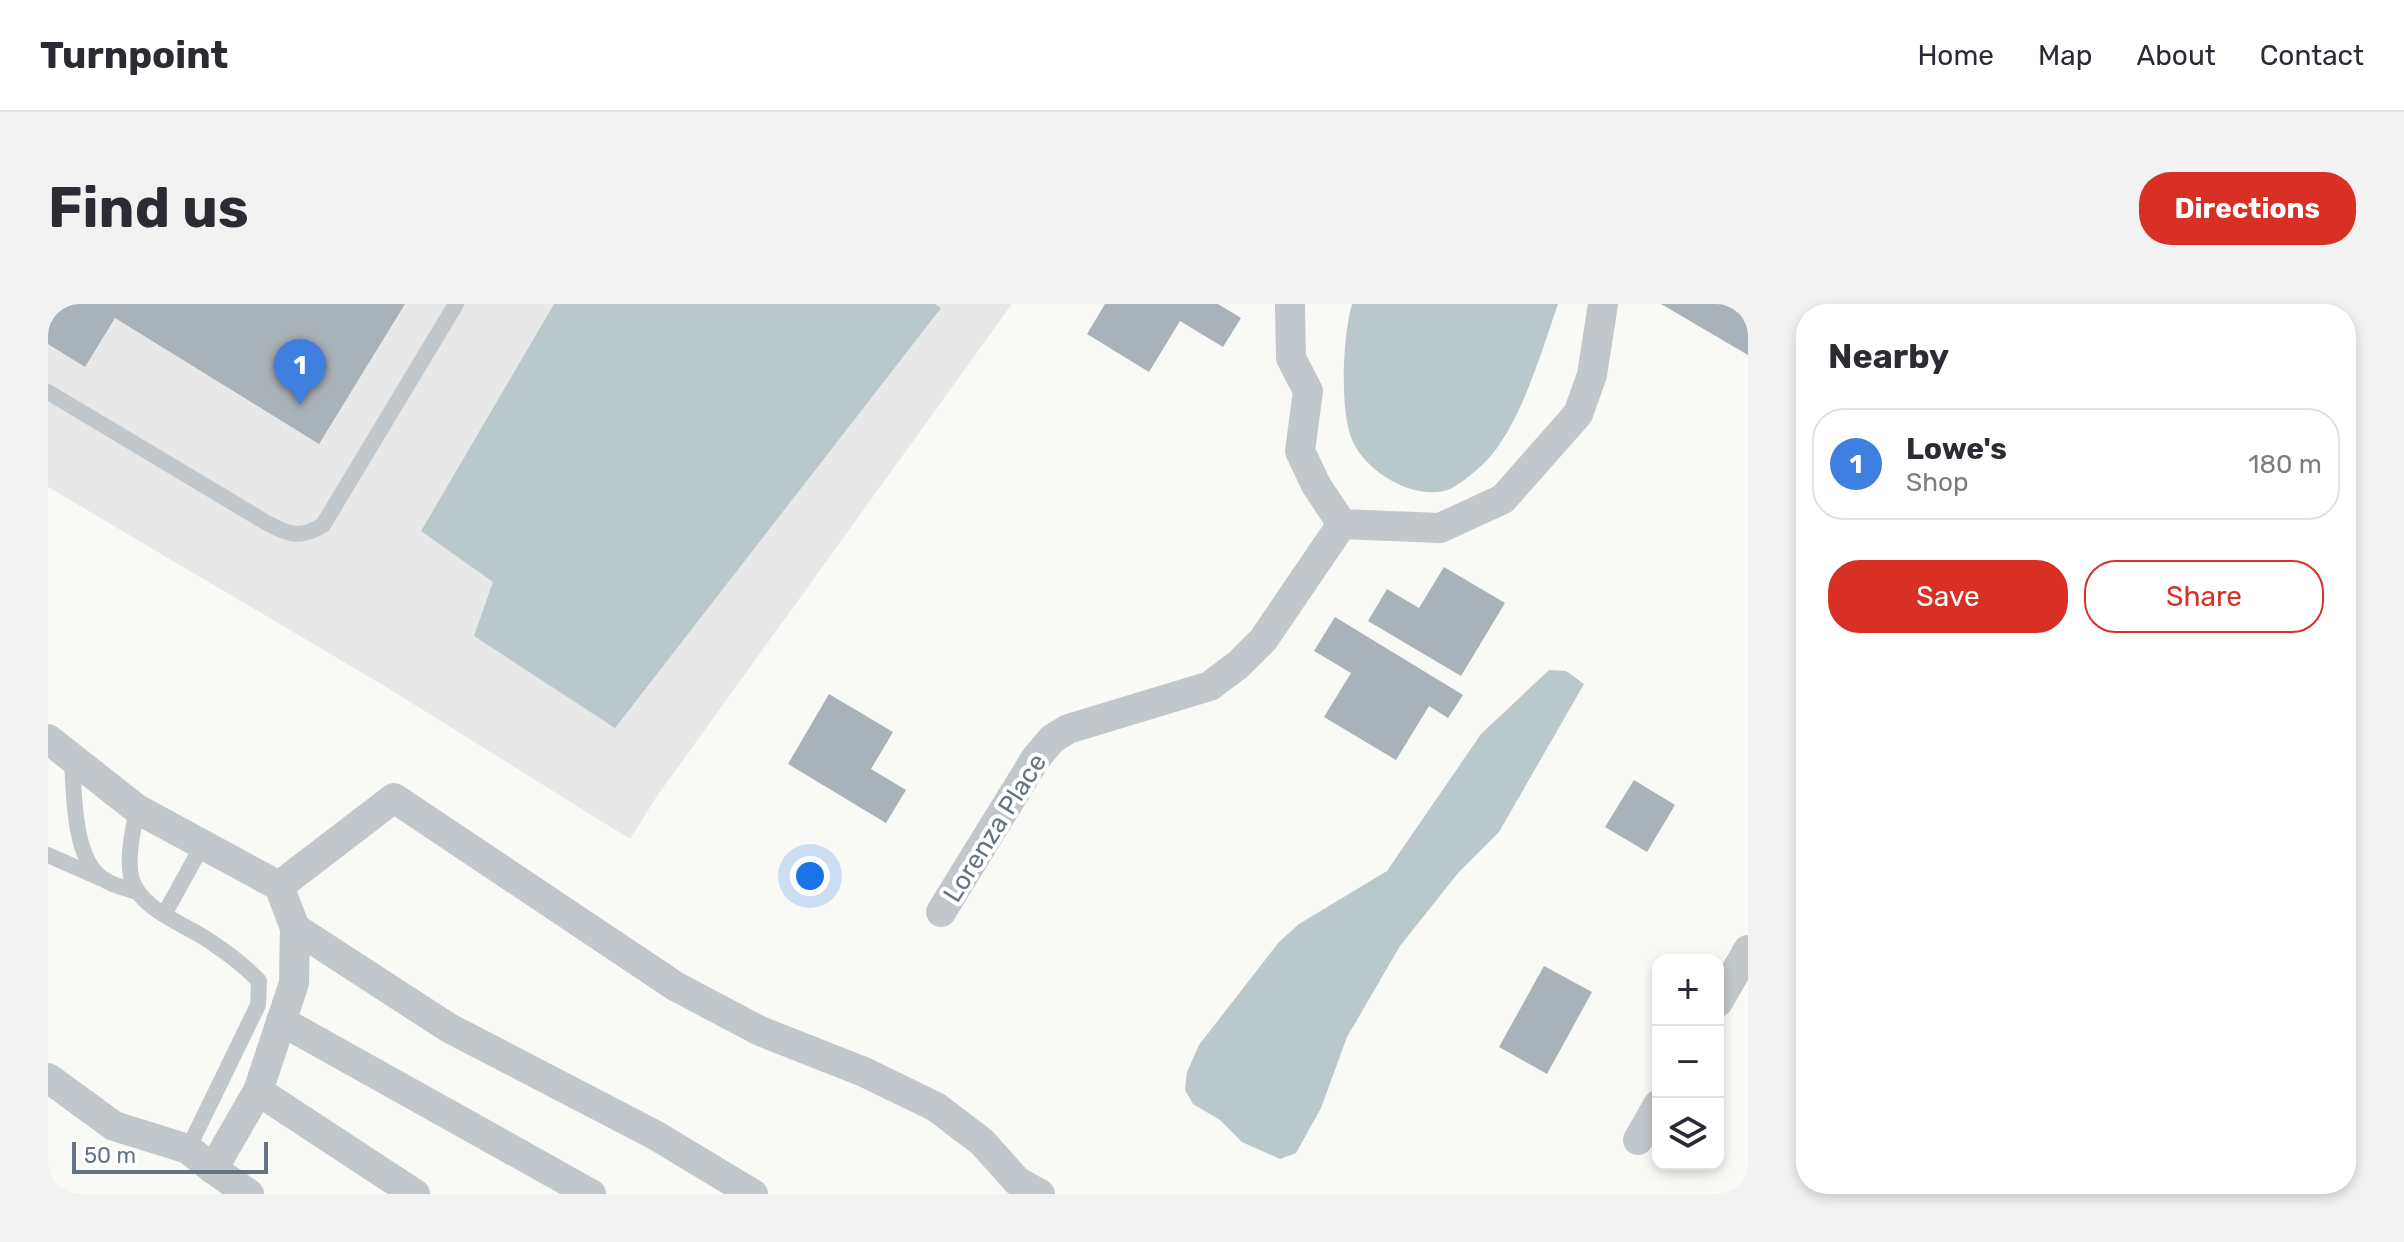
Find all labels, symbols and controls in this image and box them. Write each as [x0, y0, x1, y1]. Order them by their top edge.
text: Turnpoint [40, 32, 228, 78]
text: Home [1917, 39, 1994, 72]
text: Map [2038, 39, 2092, 72]
text: About [2136, 39, 2216, 72]
text: Contact [2260, 39, 2364, 72]
button: Directions [2139, 172, 2356, 245]
text: Find us [48, 175, 249, 241]
text: Nearby [1828, 336, 1949, 377]
pin: 1 [274, 339, 326, 405]
text: Lowe's [1906, 431, 2007, 467]
text: 1 [1850, 449, 1862, 480]
text: 180 m [2248, 449, 2322, 480]
text: Shop [1906, 467, 1968, 498]
button: Save [1828, 560, 2068, 633]
button: Share [2084, 560, 2324, 633]
street label: Lorenza Place [937, 748, 1053, 908]
your location [790, 856, 830, 896]
map controls [1652, 954, 1724, 1170]
button: + [1652, 954, 1724, 1026]
button: − [1652, 1026, 1724, 1098]
button: layers [1652, 1098, 1724, 1170]
scale bar [72, 1138, 268, 1174]
text: 50 m [84, 1142, 136, 1169]

